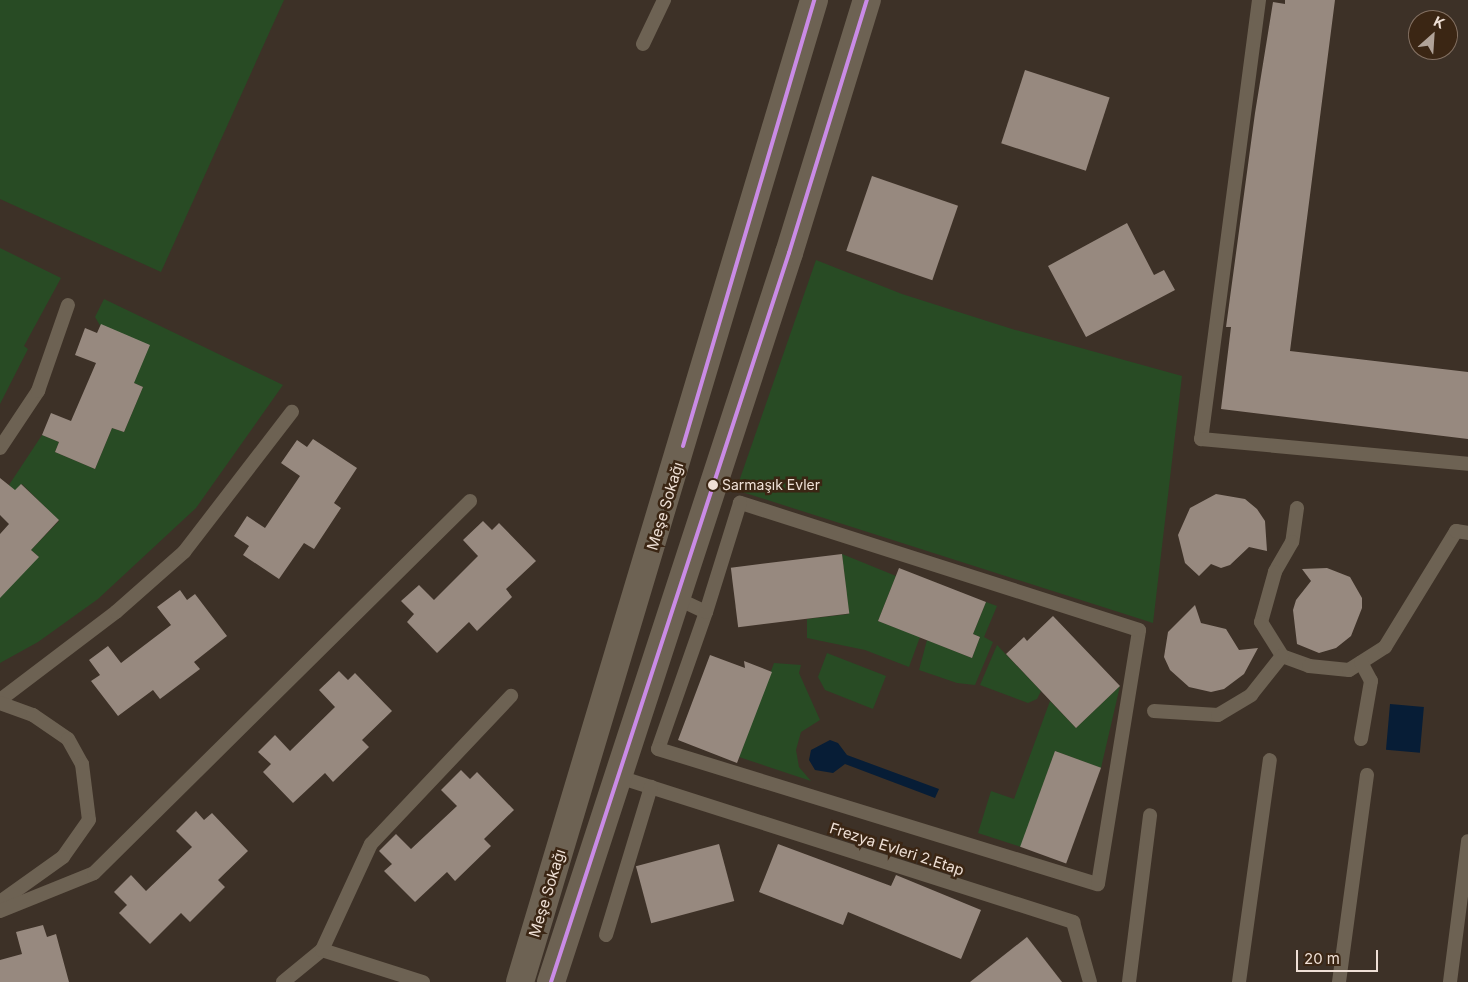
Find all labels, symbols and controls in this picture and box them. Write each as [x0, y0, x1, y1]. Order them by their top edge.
north arrow [1408, 10, 1458, 60]
text: K [1431, 12, 1448, 32]
street label: Meşe Sokağı [643, 460, 687, 552]
place label: Sarmaşık Evler [722, 477, 820, 493]
marker: Sarmaşık Evler [708, 480, 718, 490]
street label: Frezya Evleri 2.Etap [827, 819, 967, 879]
street label: Meşe Sokağı [525, 847, 569, 939]
scale bar [1298, 940, 1380, 972]
text: 20 m [1304, 949, 1340, 968]

